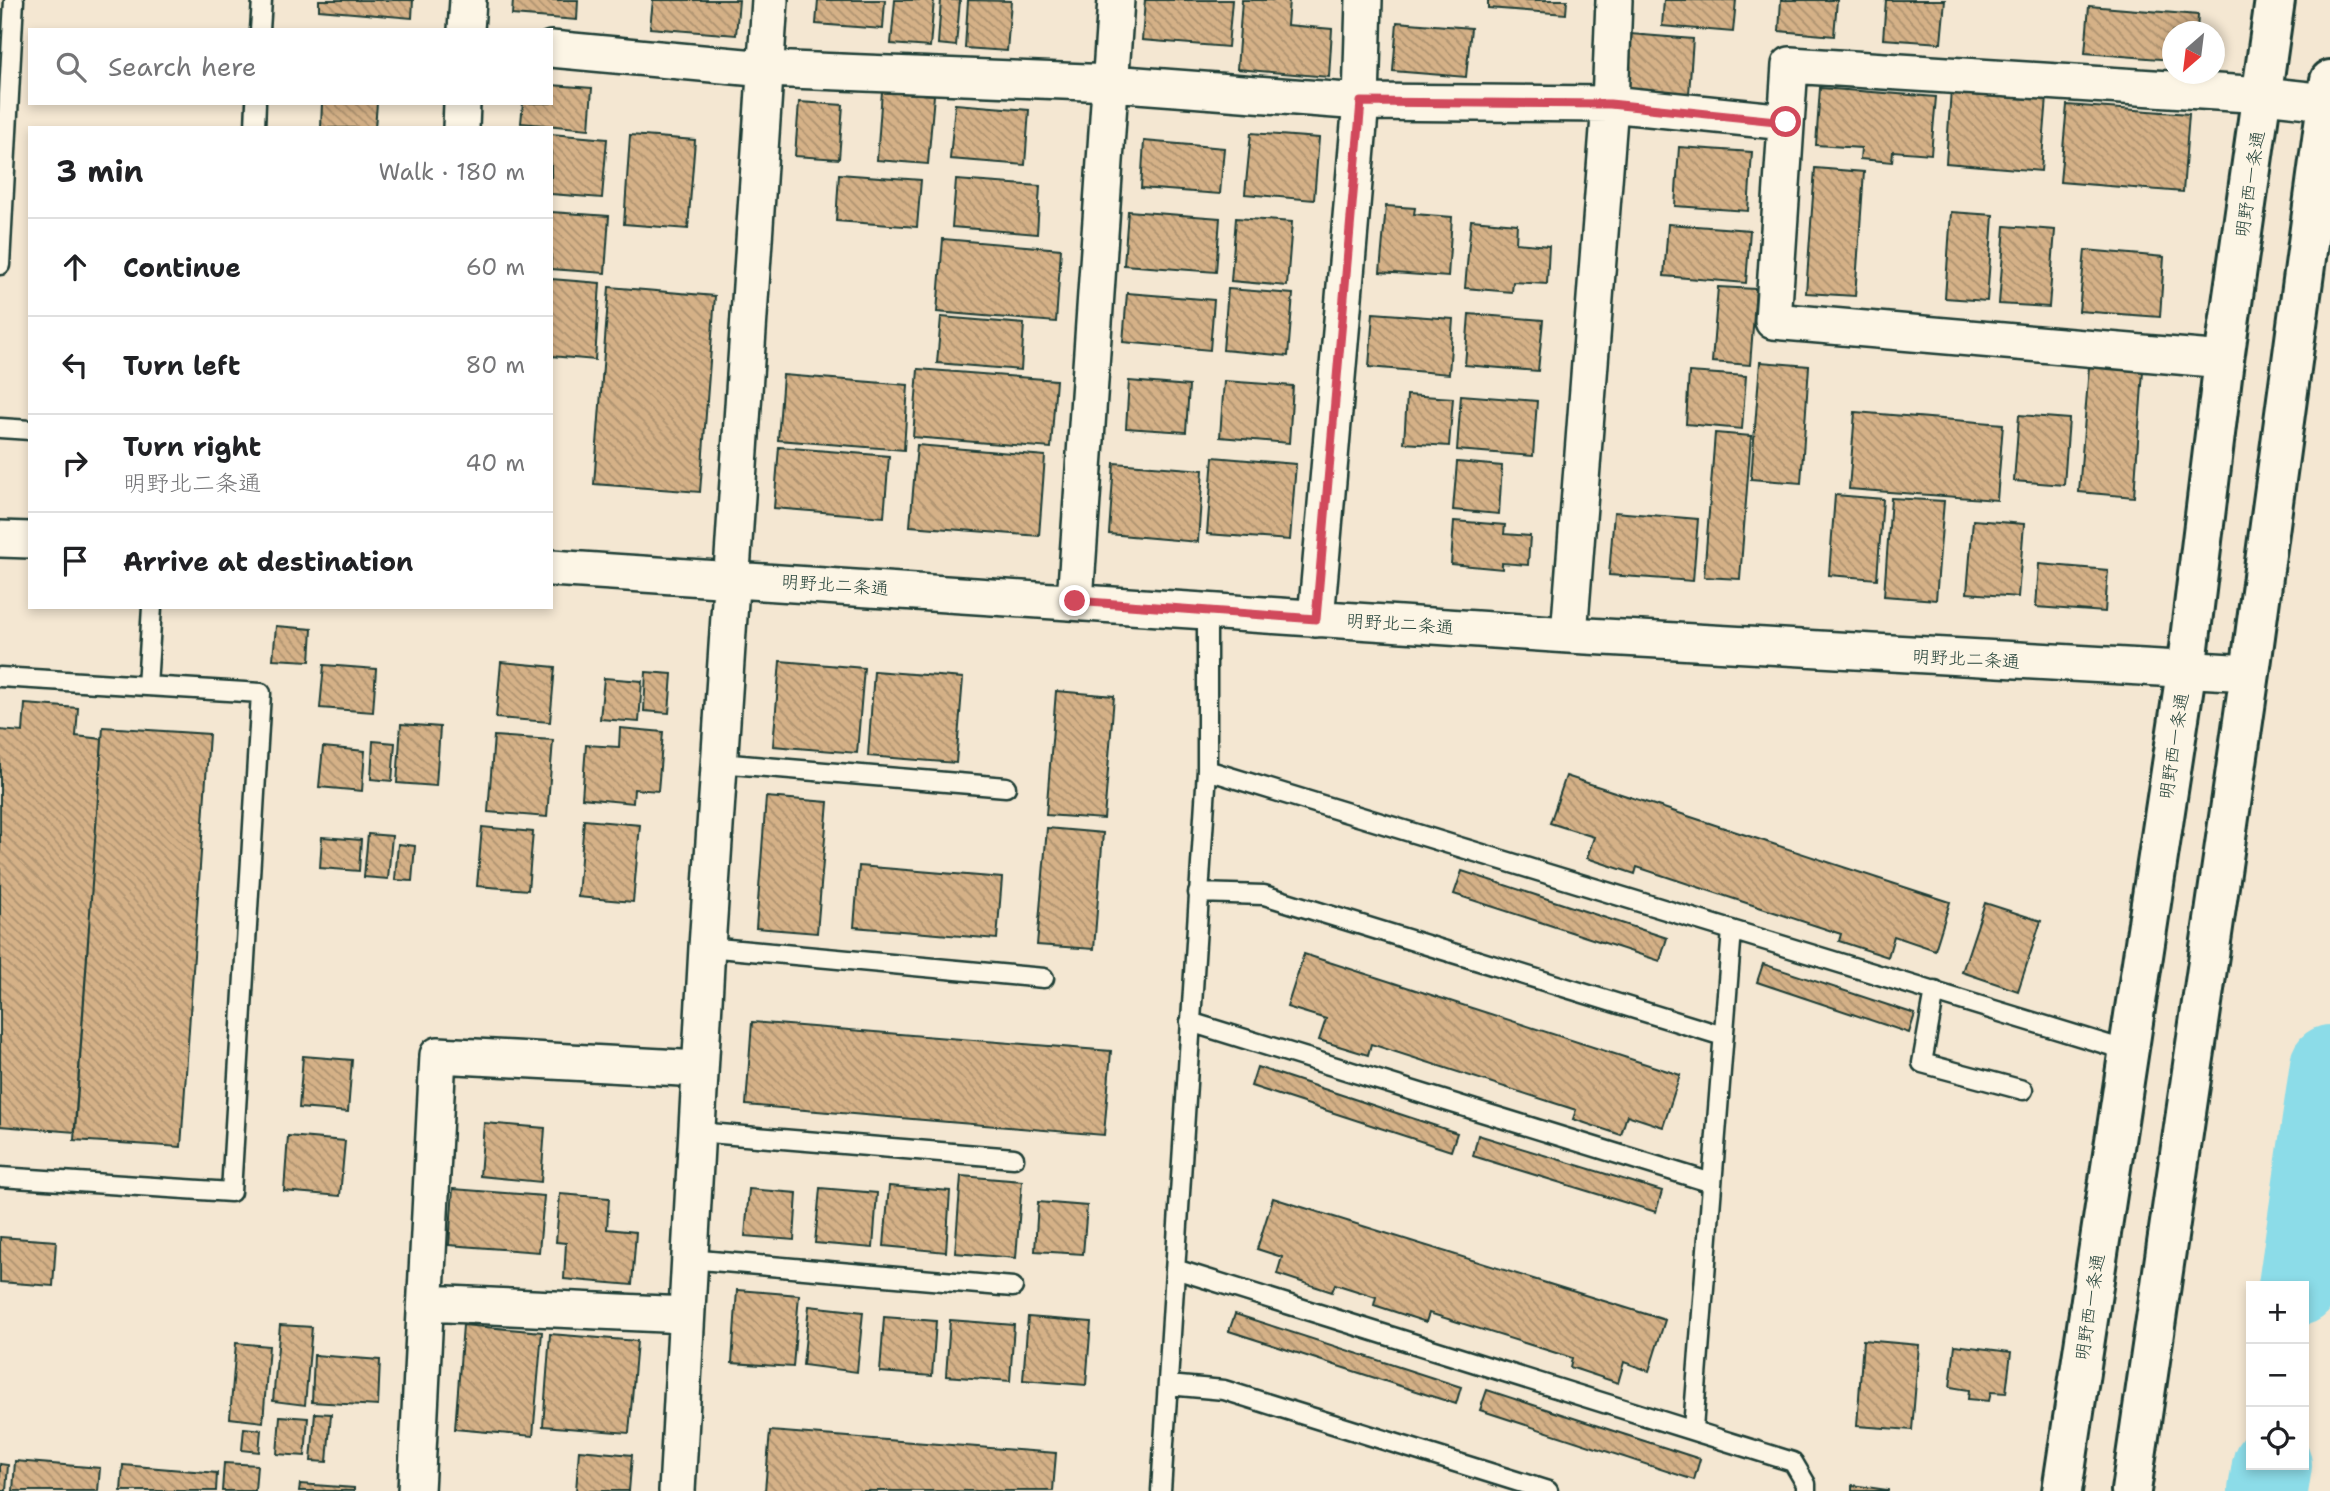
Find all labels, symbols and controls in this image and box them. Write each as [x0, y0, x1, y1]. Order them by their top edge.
north arrow [2162, 21, 2225, 84]
search box [28, 28, 553, 105]
icon: search [52, 48, 90, 86]
text: Search here [108, 49, 257, 84]
route start [1770, 106, 1801, 137]
street label: 明野西一条通 [2230, 129, 2270, 239]
text: 3 min [56, 151, 143, 192]
text: Walk · 180 m [379, 157, 525, 187]
icon: ahead [56, 248, 94, 286]
text: Continue [123, 250, 241, 285]
text: 60 m [466, 252, 525, 282]
icon: left [56, 346, 94, 384]
text: Turn left [123, 348, 240, 383]
text: 80 m [466, 350, 525, 380]
text: Turn right [123, 429, 261, 464]
icon: right [56, 444, 94, 482]
text: 40 m [465, 448, 525, 478]
text: 明野北二条通 [123, 468, 261, 498]
icon: arrive [56, 542, 94, 580]
text: Arrive at destination [123, 544, 413, 579]
street label: 明野北二条通 [780, 569, 890, 601]
route end [1059, 585, 1090, 616]
street label: 明野北二条通 [1345, 608, 1455, 640]
street label: 明野北二条通 [1911, 644, 2021, 674]
street label: 明野西一条通 [2154, 691, 2194, 801]
street label: 明野西一条通 [2070, 1252, 2110, 1362]
map controls [2246, 1281, 2309, 1470]
button: + [2246, 1281, 2309, 1344]
button: − [2246, 1344, 2309, 1407]
button: locate [2246, 1407, 2309, 1470]

